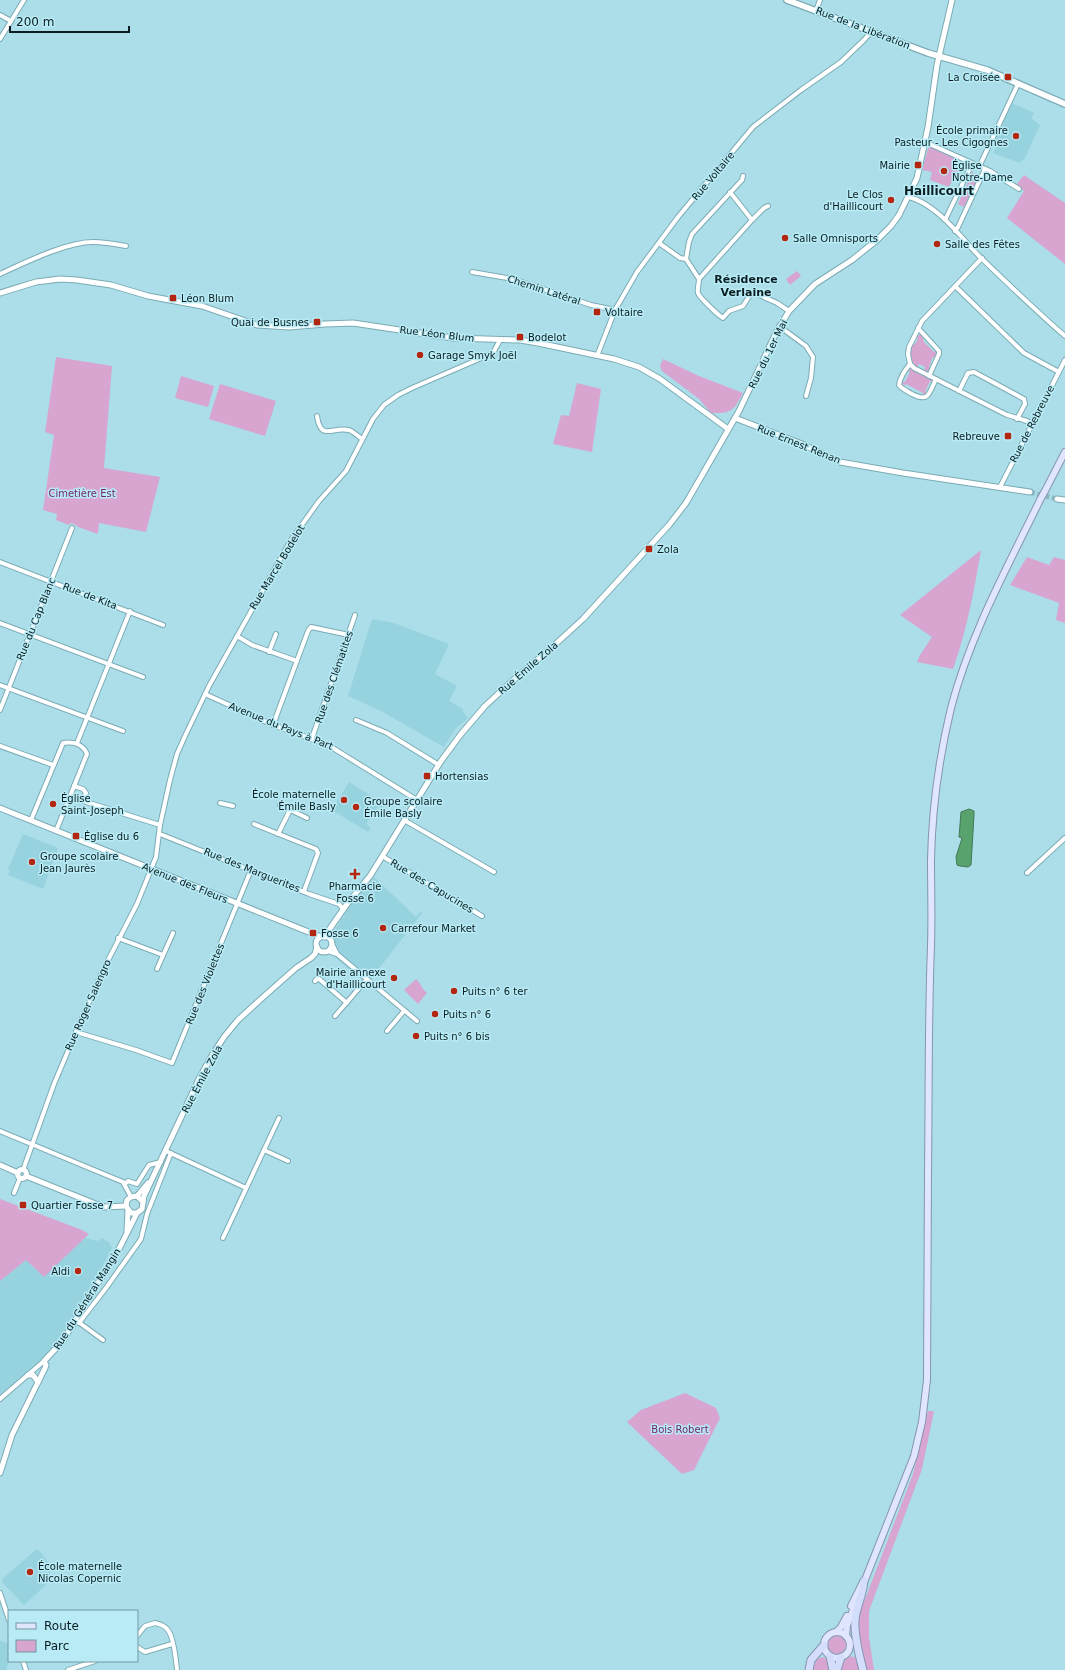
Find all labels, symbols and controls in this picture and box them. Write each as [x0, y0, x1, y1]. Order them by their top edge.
street label: Rue de la Libération [814, 5, 912, 51]
scale bar [10, 8, 129, 34]
text: 200 m [16, 15, 54, 29]
place label: La Croisée [948, 72, 1000, 83]
marker: La Croisée [1003, 72, 1013, 82]
place label: École primaire Pasteur - Les Cigognes [894, 124, 1008, 148]
marker: École primaire Pasteur - Les Cigognes [1011, 131, 1021, 141]
street label: Rue Voltaire [690, 149, 736, 203]
place label: Église Notre-Dame [952, 159, 1013, 183]
place label: Mairie [879, 160, 910, 171]
marker: Mairie [913, 160, 923, 170]
marker: Église Notre-Dame [939, 166, 949, 176]
district label: Haillicourt [904, 184, 974, 198]
place label: Le Clos d'Haillicourt [823, 189, 883, 212]
marker: Le Clos d'Haillicourt [886, 195, 896, 205]
marker: Salle Omnisports [780, 233, 790, 243]
place label: Salle Omnisports [793, 233, 878, 244]
marker: Salle des Fêtes [932, 239, 942, 249]
place label: Salle des Fêtes [945, 239, 1020, 250]
street label: Chemin Latéral [506, 273, 582, 307]
district label: Résidence Verlaine [714, 273, 778, 299]
marker: Léon Blum [168, 293, 178, 303]
place label: Léon Blum [181, 293, 234, 304]
marker: Voltaire [592, 307, 602, 317]
place label: Voltaire [605, 307, 643, 318]
place label: Quai de Busnes [231, 317, 309, 328]
marker: Quai de Busnes [312, 317, 322, 327]
street label: Rue du 1er Mai [747, 318, 789, 390]
street label: Rue Léon Blum [399, 324, 475, 344]
marker: Bodelot [515, 332, 525, 342]
place label: Bodelot [528, 332, 566, 343]
marker: Garage Smyk Joël [415, 350, 425, 360]
place label: Garage Smyk Joël [428, 350, 517, 361]
street label: Rue de Rebreuve [1008, 383, 1056, 465]
street label: Rue Ernest Renan [756, 422, 842, 466]
place label: Rebreuve [953, 431, 1000, 442]
marker: Rebreuve [1003, 431, 1013, 441]
park label: Cimetière Est [48, 488, 116, 499]
street label: Rue Marcel Bodelot [247, 523, 307, 611]
marker: Zola [644, 544, 654, 554]
place label: Zola [657, 544, 679, 555]
street label: Rue du Cap Blanc [14, 576, 58, 662]
street label: Rue de Kita [61, 581, 119, 611]
street label: Rue des Clématites [313, 629, 355, 725]
street label: Rue Émile Zola [495, 638, 560, 697]
street label: Avenue du Pays à Part [227, 700, 335, 752]
marker: Hortensias [422, 771, 432, 781]
place label: Hortensias [435, 771, 489, 782]
place label: École maternelle Émile Basly [252, 788, 336, 812]
place label: Église Saint-Joseph [61, 792, 124, 816]
marker: École maternelle Émile Basly [339, 795, 349, 805]
place label: Groupe scolaire Émile Basly [364, 796, 442, 819]
marker: Église Saint-Joseph [48, 799, 58, 809]
marker: Groupe scolaire Émile Basly [351, 802, 361, 812]
place label: Église du 6 [84, 830, 139, 842]
marker: Église du 6 [71, 831, 81, 841]
street label: Rue des Marguerites [202, 846, 302, 894]
place label: Groupe scolaire Jean Jaurès [39, 851, 118, 874]
marker: Groupe scolaire Jean Jaurès [27, 857, 37, 867]
street label: Rue des Capucines [389, 857, 475, 915]
street label: Avenue des Fleurs [140, 861, 230, 905]
marker: Pharmacie Fosse 6 [350, 869, 360, 879]
place label: Pharmacie Fosse 6 [329, 881, 381, 904]
marker: Carrefour Market [378, 923, 388, 933]
place label: Carrefour Market [391, 923, 476, 934]
marker: Fosse 6 [308, 928, 318, 938]
place label: Fosse 6 [321, 928, 359, 939]
street label: Rue des Violettes [184, 942, 226, 1026]
street label: Rue Roger Salengro [63, 958, 113, 1052]
place label: Mairie annexe d'Haillicourt [316, 967, 386, 990]
marker: Mairie annexe d'Haillicourt [389, 973, 399, 983]
marker: Puits n° 6 ter [449, 986, 459, 996]
place label: Puits n° 6 ter [462, 986, 528, 997]
marker: Puits n° 6 [430, 1009, 440, 1019]
place label: Puits n° 6 [443, 1009, 491, 1020]
marker: Puits n° 6 bis [411, 1031, 421, 1041]
place label: Puits n° 6 bis [424, 1031, 490, 1042]
street label: Rue Émile Zola [179, 1043, 224, 1115]
marker: Quartier Fosse 7 [18, 1200, 28, 1210]
place label: Quartier Fosse 7 [31, 1200, 113, 1211]
street label: Rue du Général Mangin [51, 1246, 123, 1352]
place label: Aldi [51, 1266, 70, 1277]
marker: Aldi [73, 1266, 83, 1276]
park label: Bois Robert [651, 1424, 709, 1435]
place label: École maternelle Nicolas Copernic [38, 1560, 122, 1584]
marker: École maternelle Nicolas Copernic [25, 1567, 35, 1577]
legend [8, 1610, 138, 1662]
text: Route [44, 1619, 79, 1633]
text: Parc [44, 1639, 69, 1653]

